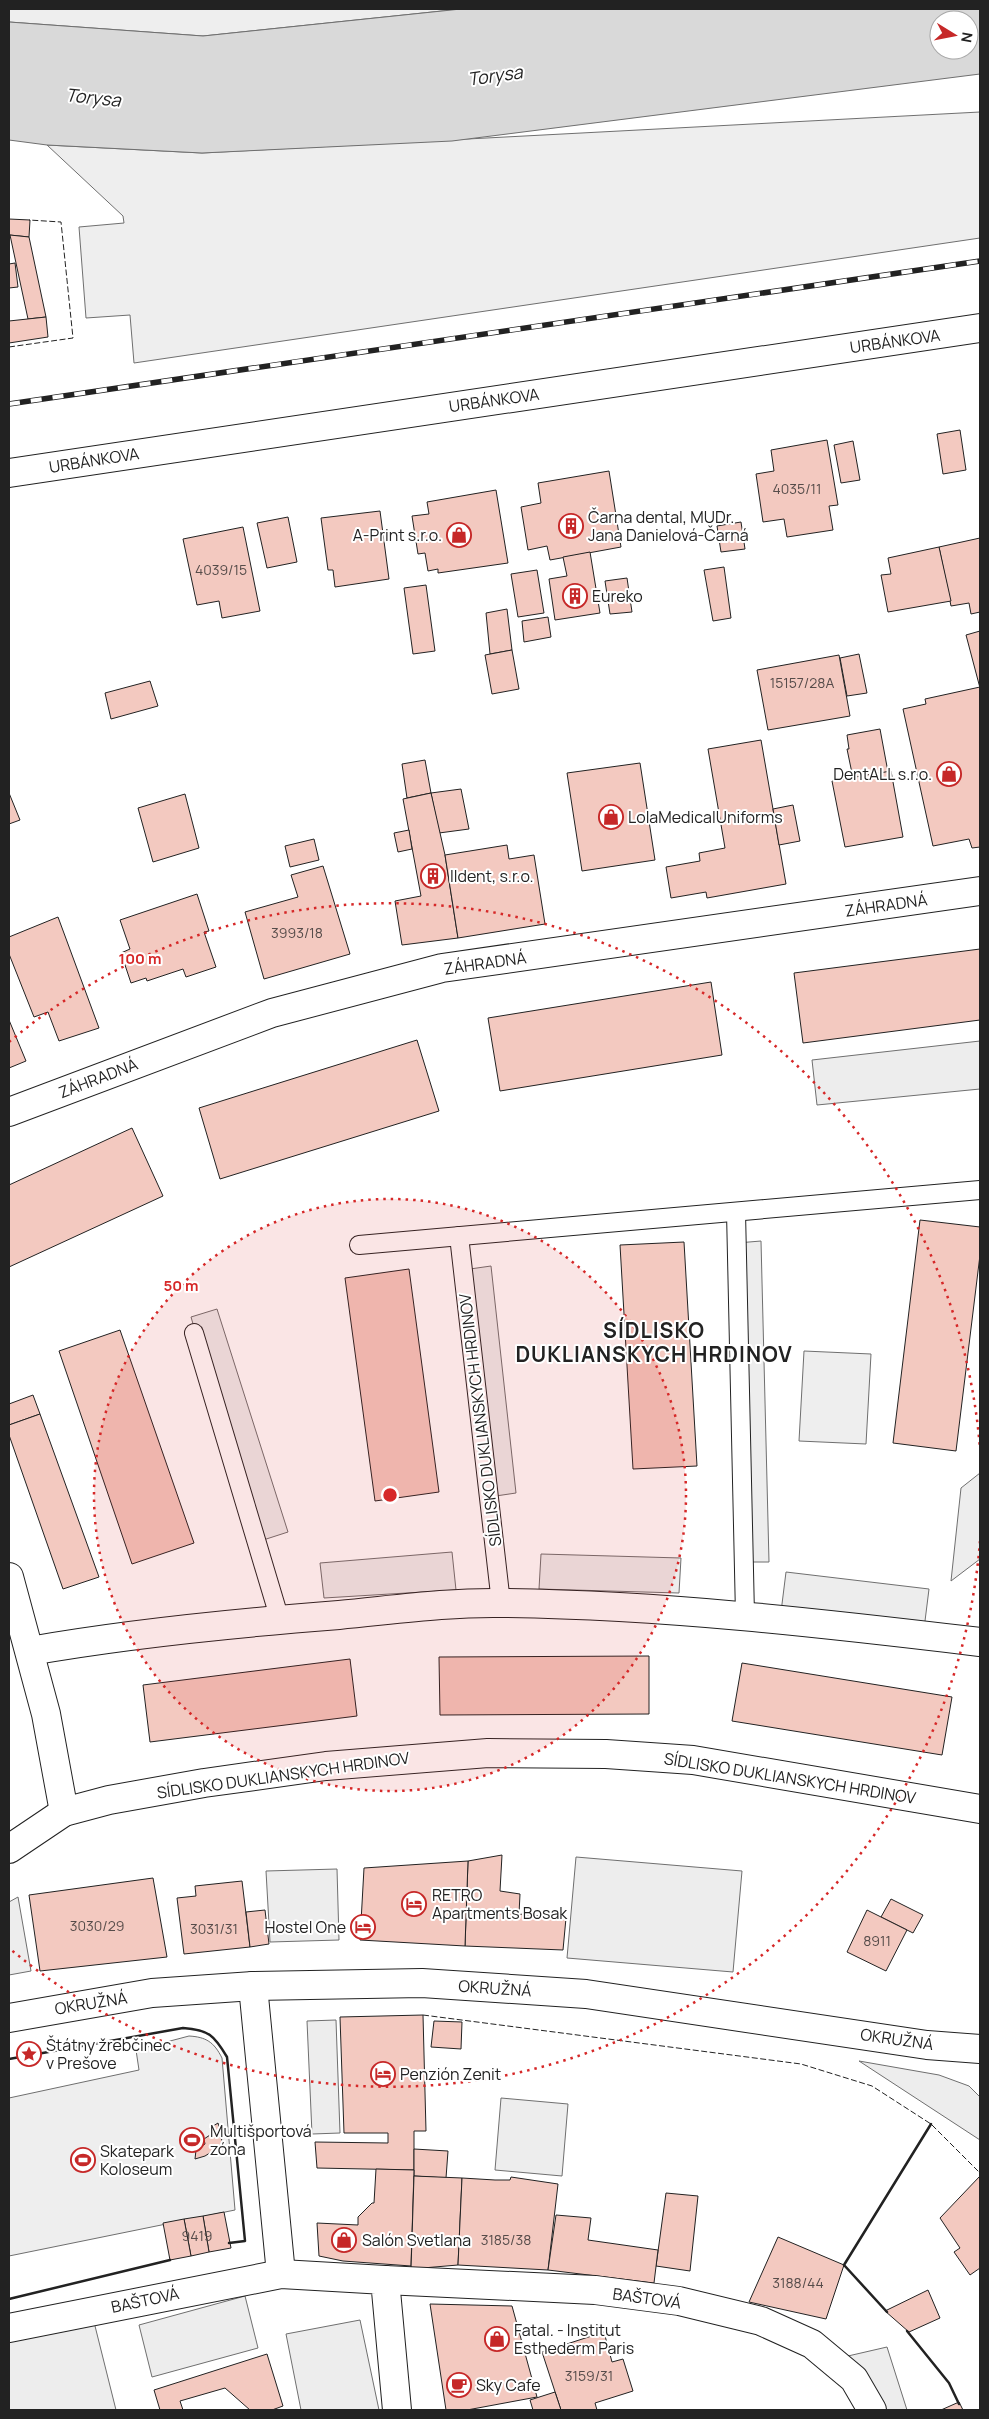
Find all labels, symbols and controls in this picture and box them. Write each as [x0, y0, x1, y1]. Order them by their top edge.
north arrow [929, 10, 979, 60]
text: N [957, 31, 978, 44]
water label: Torysa [466, 59, 525, 91]
water label: Torysa [64, 82, 123, 112]
street label: URBÁNKOVA [848, 324, 942, 358]
street label: URBÁNKOVA [447, 383, 541, 417]
street label: URBÁNKOVA [47, 442, 141, 478]
house number: 4035/11 [773, 479, 821, 498]
place label: Čarna dental, MUDr. Jana Danielová-Čarná [588, 506, 749, 546]
building icon: Čarna dental, MUDr. Jana Danielová-Čarná [558, 513, 584, 539]
shop icon: A-Print s.r.o. [446, 522, 472, 548]
place label: A-Print s.r.o. [353, 524, 442, 546]
house number: 4039/15 [195, 560, 247, 579]
building icon: Eureko [562, 583, 588, 609]
place label: Eureko [592, 585, 643, 607]
house number: 15157/28A [770, 673, 834, 692]
shop icon: DentALL s.r.o. [936, 761, 962, 787]
place label: DentALL s.r.o. [833, 763, 932, 785]
shop icon: LolaMedicalUniforms [598, 804, 624, 830]
place label: LolaMedicalUniforms [628, 806, 783, 828]
building icon: Ildent, s.r.o. [420, 863, 446, 889]
place label: Ildent, s.r.o. [450, 865, 534, 887]
street label: ZÁHRADNÁ [843, 888, 929, 922]
house number: 3993/18 [271, 923, 323, 942]
street label: ZÁHRADNÁ [442, 946, 528, 980]
text: 100 m [119, 948, 161, 969]
street label: ZÁHRADNÁ [55, 1053, 141, 1103]
text: 50 m [163, 1275, 199, 1296]
street label: SÍDLISKO DUKLIANSKYCH HRDINOV [454, 1292, 506, 1548]
district label: SÍDLISKO DUKLIANSKYCH HRDINOV [515, 1316, 793, 1368]
centre of rings [381, 1486, 399, 1504]
street label: SÍDLISKO DUKLIANSKYCH HRDINOV [155, 1746, 411, 1804]
street label: SÍDLISKO DUKLIANSKYCH HRDINOV [662, 1747, 918, 1809]
place label: RETRO Apartments Bosak [432, 1884, 568, 1924]
hotel icon: RETRO Apartments Bosak [401, 1891, 427, 1917]
hotel icon: Hostel One [350, 1914, 376, 1940]
house number: 3030/29 [70, 1916, 124, 1935]
place label: Hostel One [265, 1916, 346, 1938]
house number: 3031/31 [190, 1919, 238, 1938]
house number: 8911 [863, 1931, 891, 1950]
street label: OKRUŽNÁ [458, 1974, 532, 2002]
street label: OKRUŽNÁ [53, 1986, 129, 2020]
street label: OKRUŽNÁ [859, 2023, 935, 2055]
place label: Štátny žrebčinec v Prešove [46, 2034, 171, 2074]
place icon: Štátny žrebčinec v Prešove [16, 2041, 42, 2067]
hotel icon: Penzión Zenit [370, 2061, 396, 2087]
place label: Penzión Zenit [400, 2063, 501, 2085]
place label: Multišportová zóna [210, 2120, 312, 2160]
sports icon: Multišportová zóna [179, 2127, 205, 2153]
place label: Skatepark Koloseum [100, 2140, 175, 2180]
sports icon: Skatepark Koloseum [70, 2147, 96, 2173]
house number: 9419 [181, 2226, 213, 2245]
shop icon: Salón Svetlana [331, 2227, 357, 2253]
place label: Salón Svetlana [362, 2229, 471, 2251]
house number: 3185/38 [481, 2230, 531, 2249]
house number: 3188/44 [772, 2273, 824, 2292]
street label: BAŠTOVÁ [109, 2282, 181, 2318]
street label: BAŠTOVÁ [611, 2282, 683, 2314]
place label: Fatal. - Institut Esthederm Paris [514, 2319, 634, 2359]
shop icon: Fatal. - Institut Esthederm Paris [484, 2326, 510, 2352]
house number: 3159/31 [565, 2366, 613, 2385]
cafe icon: Sky Cafe [446, 2372, 472, 2398]
place label: Sky Cafe [476, 2374, 540, 2396]

